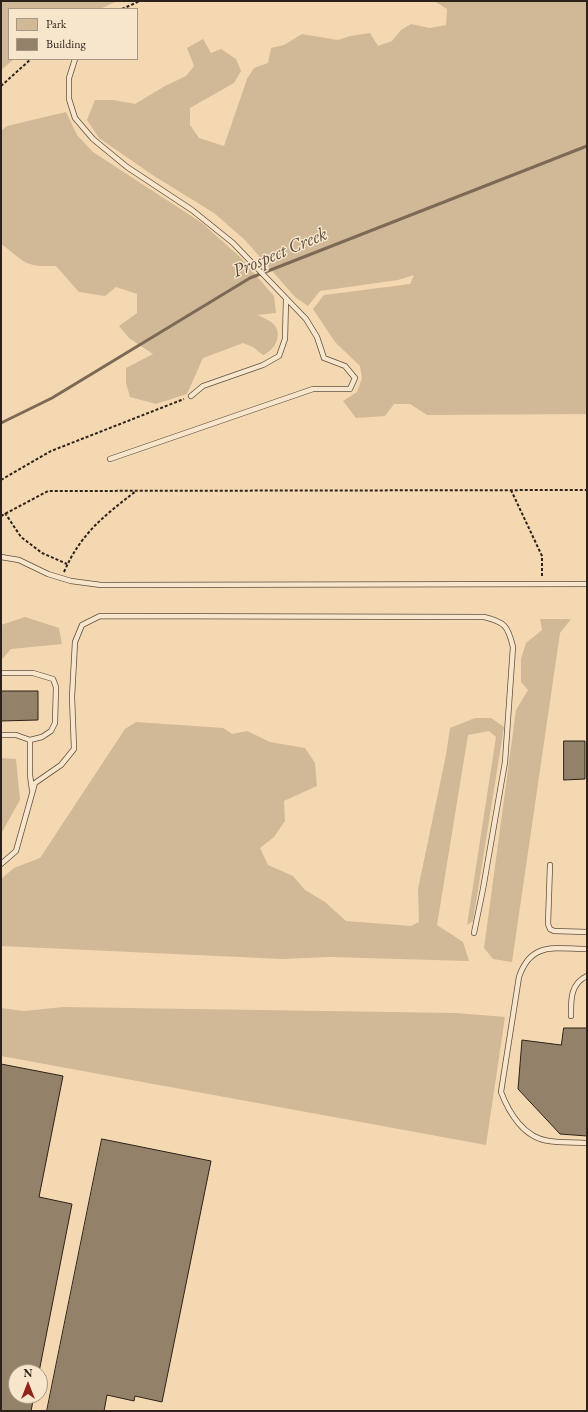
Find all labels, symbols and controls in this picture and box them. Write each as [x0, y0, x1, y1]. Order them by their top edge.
legend [8, 8, 138, 60]
text: Park [46, 16, 66, 32]
text: Building [46, 36, 86, 52]
water label: Prospect Creek [229, 223, 331, 283]
north arrow [8, 1364, 48, 1404]
text: N [24, 1366, 32, 1380]

